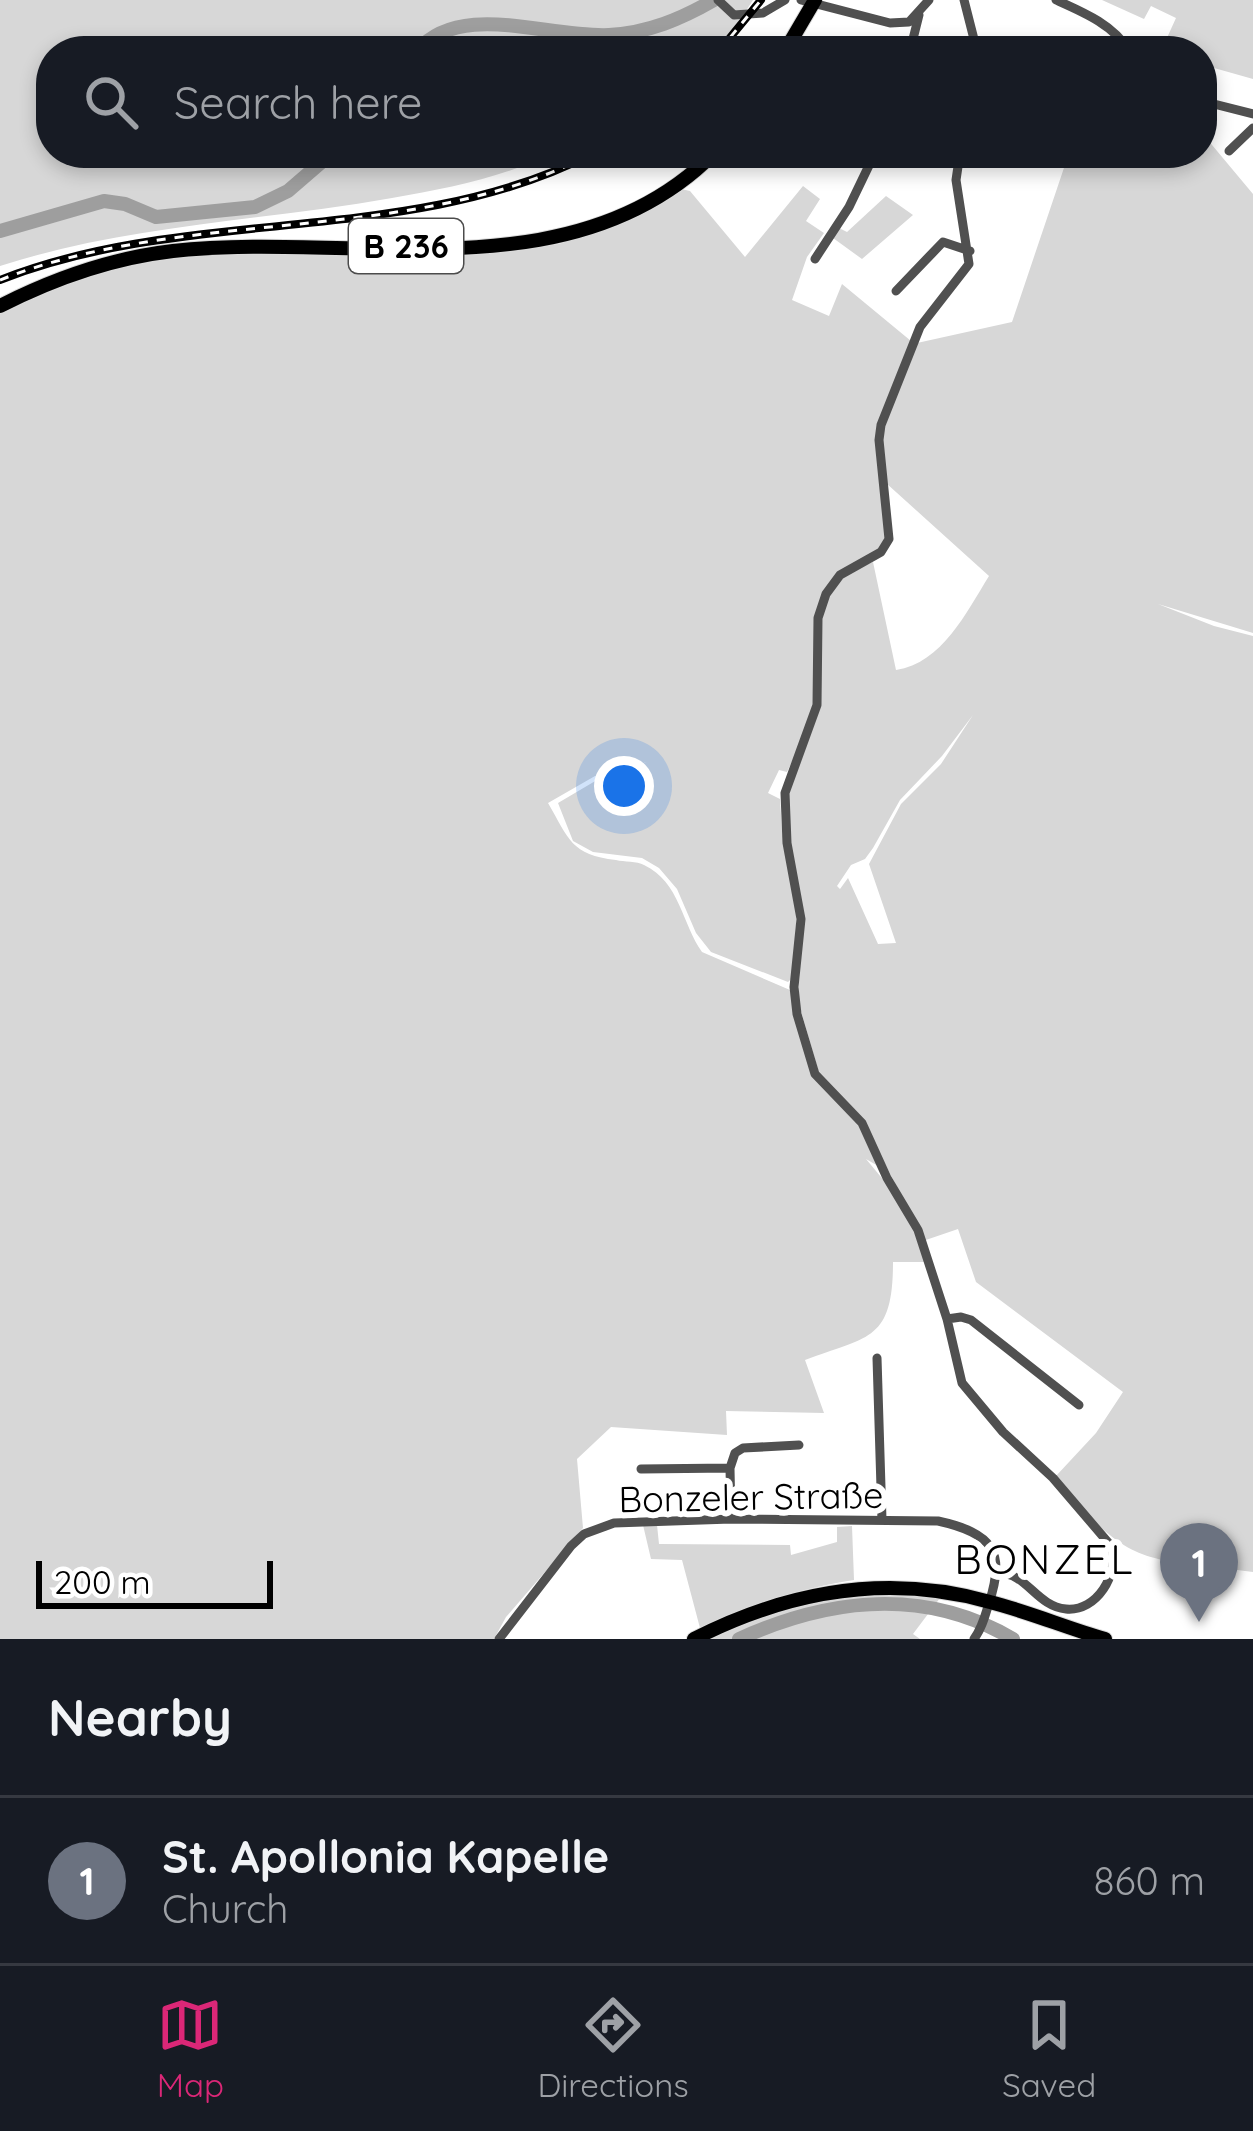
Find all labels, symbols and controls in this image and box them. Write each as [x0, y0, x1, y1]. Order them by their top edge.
search box [36, 36, 1217, 168]
icon: search [78, 69, 144, 135]
text: Search here [174, 74, 422, 130]
road number: B 236 [349, 219, 463, 273]
your location [594, 756, 654, 816]
street label: Bonzeler Straße [618, 1472, 884, 1521]
pin: 1 [1160, 1523, 1238, 1622]
district label: BONZEL [954, 1532, 1136, 1585]
scale bar [36, 1555, 273, 1608]
text: 200 m [54, 1561, 151, 1602]
text: Nearby [48, 1685, 232, 1749]
text: St. Apollonia Kapelle [162, 1828, 609, 1884]
text: 1 [79, 1856, 95, 1905]
text: 860 m [1094, 1856, 1205, 1905]
text: Church [162, 1884, 288, 1933]
tab: Map [157, 1992, 224, 2105]
tab: Directions [537, 1992, 689, 2105]
tab: Saved [1002, 1992, 1096, 2105]

